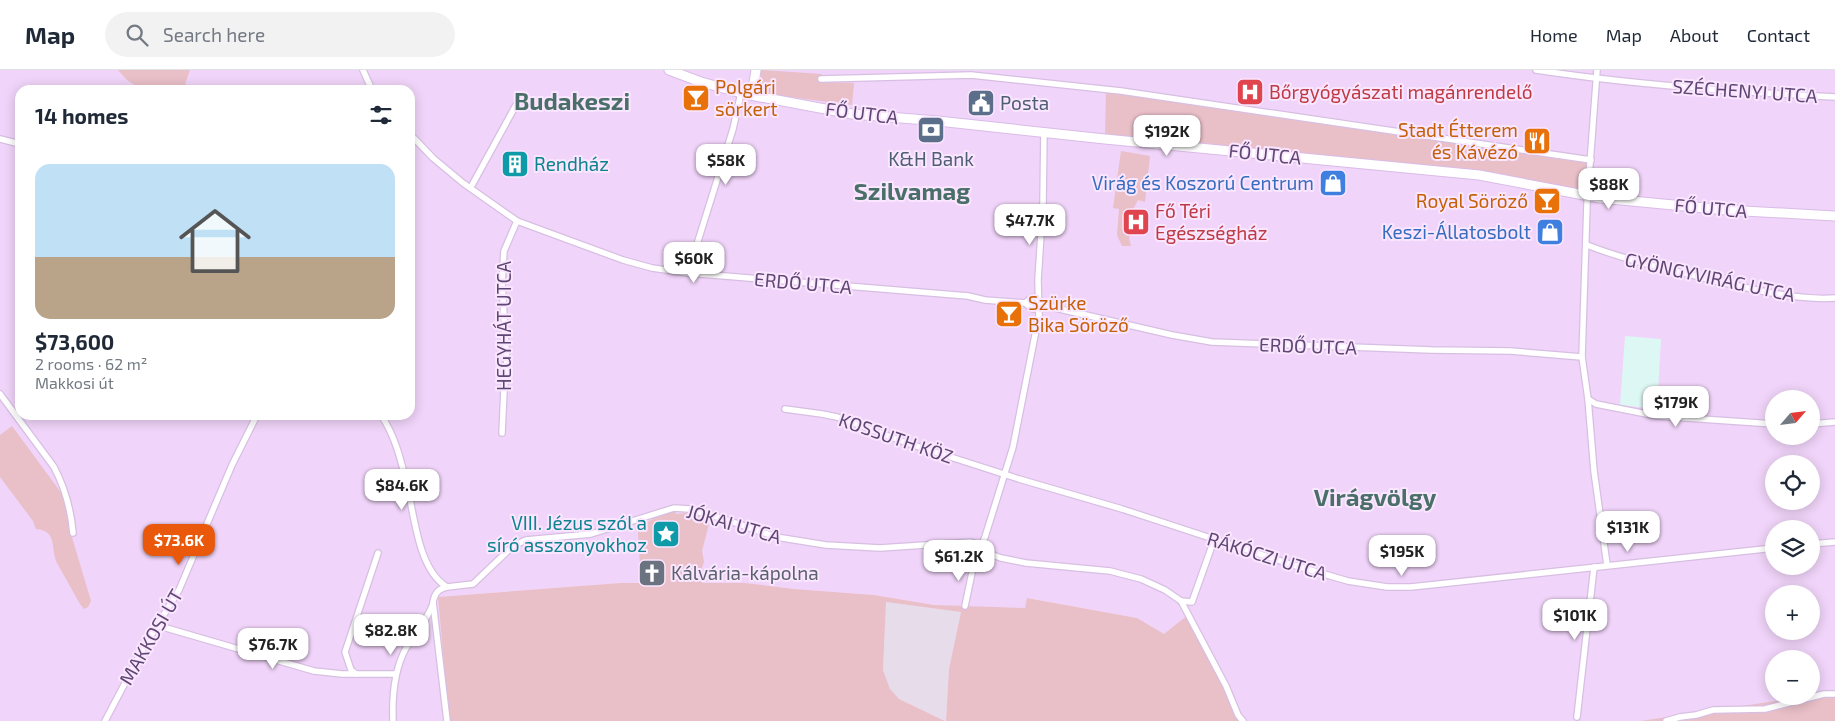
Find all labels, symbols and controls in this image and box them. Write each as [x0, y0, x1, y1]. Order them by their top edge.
search box [105, 12, 455, 57]
text: Map [25, 20, 75, 49]
icon: search [123, 21, 151, 49]
text: Search here [163, 23, 265, 46]
text: Home [1530, 24, 1578, 46]
text: Map [1606, 24, 1642, 46]
text: About [1670, 24, 1719, 46]
text: Contact [1747, 24, 1810, 46]
street label: SZÉCHENYI UTCA [1672, 74, 1819, 107]
place label: Polgári sörkert [715, 75, 778, 120]
hospital icon: Bőrgyógyászati magánrendelő [1235, 77, 1265, 107]
place label: Bőrgyógyászati magánrendelő [1269, 80, 1533, 103]
bar icon: Polgári sörkert [681, 83, 711, 113]
district label: Budakeszi [514, 86, 630, 115]
public building icon: Posta [966, 88, 996, 118]
place label: Posta [1000, 91, 1049, 114]
street label: FŐ UTCA [824, 97, 900, 128]
icon: filters [367, 101, 395, 129]
text: 14 homes [35, 103, 129, 128]
pin: $192K [1132, 114, 1202, 157]
bank icon: K&H Bank [916, 115, 946, 145]
place label: Stadt Étterem és Kávézó [1398, 118, 1518, 163]
text: $192K [1144, 121, 1190, 140]
restaurant icon: Stadt Étterem és Kávézó [1522, 126, 1552, 156]
street label: FŐ UTCA [1227, 138, 1303, 169]
pin: $58K [696, 144, 756, 186]
place label: K&H Bank [888, 147, 974, 170]
building icon: Rendház [500, 149, 530, 179]
text: $58K [707, 150, 745, 169]
place label: Rendház [534, 152, 609, 175]
shop icon: Virág és Koszorú Centrum [1318, 168, 1348, 198]
pin: $88K [1579, 168, 1639, 210]
place label: Virág és Koszorú Centrum [1092, 171, 1314, 194]
text: $88K [1589, 174, 1629, 193]
district label: Szilvamag [854, 176, 970, 205]
bar icon: Royal Söröző [1532, 186, 1562, 216]
place label: Royal Söröző [1416, 189, 1528, 212]
street label: FŐ UTCA [1674, 193, 1749, 222]
icon: home [170, 196, 260, 286]
place label: Fő Téri Egészségház [1155, 199, 1267, 244]
pin: $47.7K [989, 204, 1071, 246]
hospital icon: Fő Téri Egészségház [1121, 207, 1151, 237]
text: $47.7K [1005, 210, 1055, 229]
shop icon: Keszi-Állatosbolt [1535, 217, 1565, 247]
place label: Keszi-Állatosbolt [1382, 220, 1531, 243]
pin: $60K [664, 242, 724, 284]
street label: GYÖNGYVIRÁG UTCA [1623, 247, 1797, 306]
text: $60K [675, 248, 713, 267]
street label: HEGYHÁT UTCA [492, 261, 515, 391]
street label: ERDŐ UTCA [753, 267, 853, 298]
place label: Szürke Bika Söröző [1028, 291, 1129, 336]
bar icon: Szürke Bika Söröző [994, 299, 1024, 329]
text: $73,600 [35, 329, 114, 354]
street label: ERDŐ UTCA [1259, 332, 1358, 359]
text: 2 rooms · 62 m² [35, 354, 147, 373]
text: Makkosi út [35, 373, 114, 392]
pin: $179K [1641, 386, 1711, 428]
north arrow [1765, 390, 1820, 445]
map controls [1765, 390, 1820, 705]
text: $179K [1654, 392, 1698, 411]
street label: KOSSUTH KÖZ [836, 407, 956, 468]
button: locate [1765, 455, 1820, 510]
pin: $84.6K [361, 468, 443, 511]
text: $84.6K [376, 475, 428, 494]
district label: Virágvölgy [1314, 482, 1437, 511]
street label: JÓKAI UTCA [684, 499, 784, 548]
pin: $131K [1593, 510, 1663, 553]
place label: VIII. Jézus szól a síró asszonyokhoz [487, 511, 647, 556]
text: $131K [1607, 517, 1649, 536]
place icon: VIII. Jézus szól a síró asszonyokhoz [651, 519, 681, 549]
button: layers [1765, 520, 1820, 575]
pin: $73.6K [138, 524, 220, 566]
street label: RÁKÓCZI UTCA [1205, 526, 1330, 585]
text: $73.6K [154, 530, 204, 549]
pin: $195K [1367, 534, 1437, 577]
pin: $61.2K [918, 540, 1000, 582]
text: $195K [1380, 541, 1424, 560]
text: $61.2K [935, 546, 983, 565]
church icon: Kálvária-kápolna [637, 558, 667, 588]
place label: Kálvária-kápolna [671, 561, 819, 584]
street label: MAKKOSI ÚT [114, 585, 187, 689]
button: + [1765, 585, 1820, 640]
pin: $101K [1540, 598, 1610, 641]
text: $101K [1553, 605, 1597, 624]
pin: $82.8K [350, 614, 432, 656]
text: $82.8K [365, 620, 417, 639]
pin: $76.7K [232, 628, 314, 670]
text: $76.7K [248, 634, 298, 653]
button: − [1765, 650, 1820, 705]

